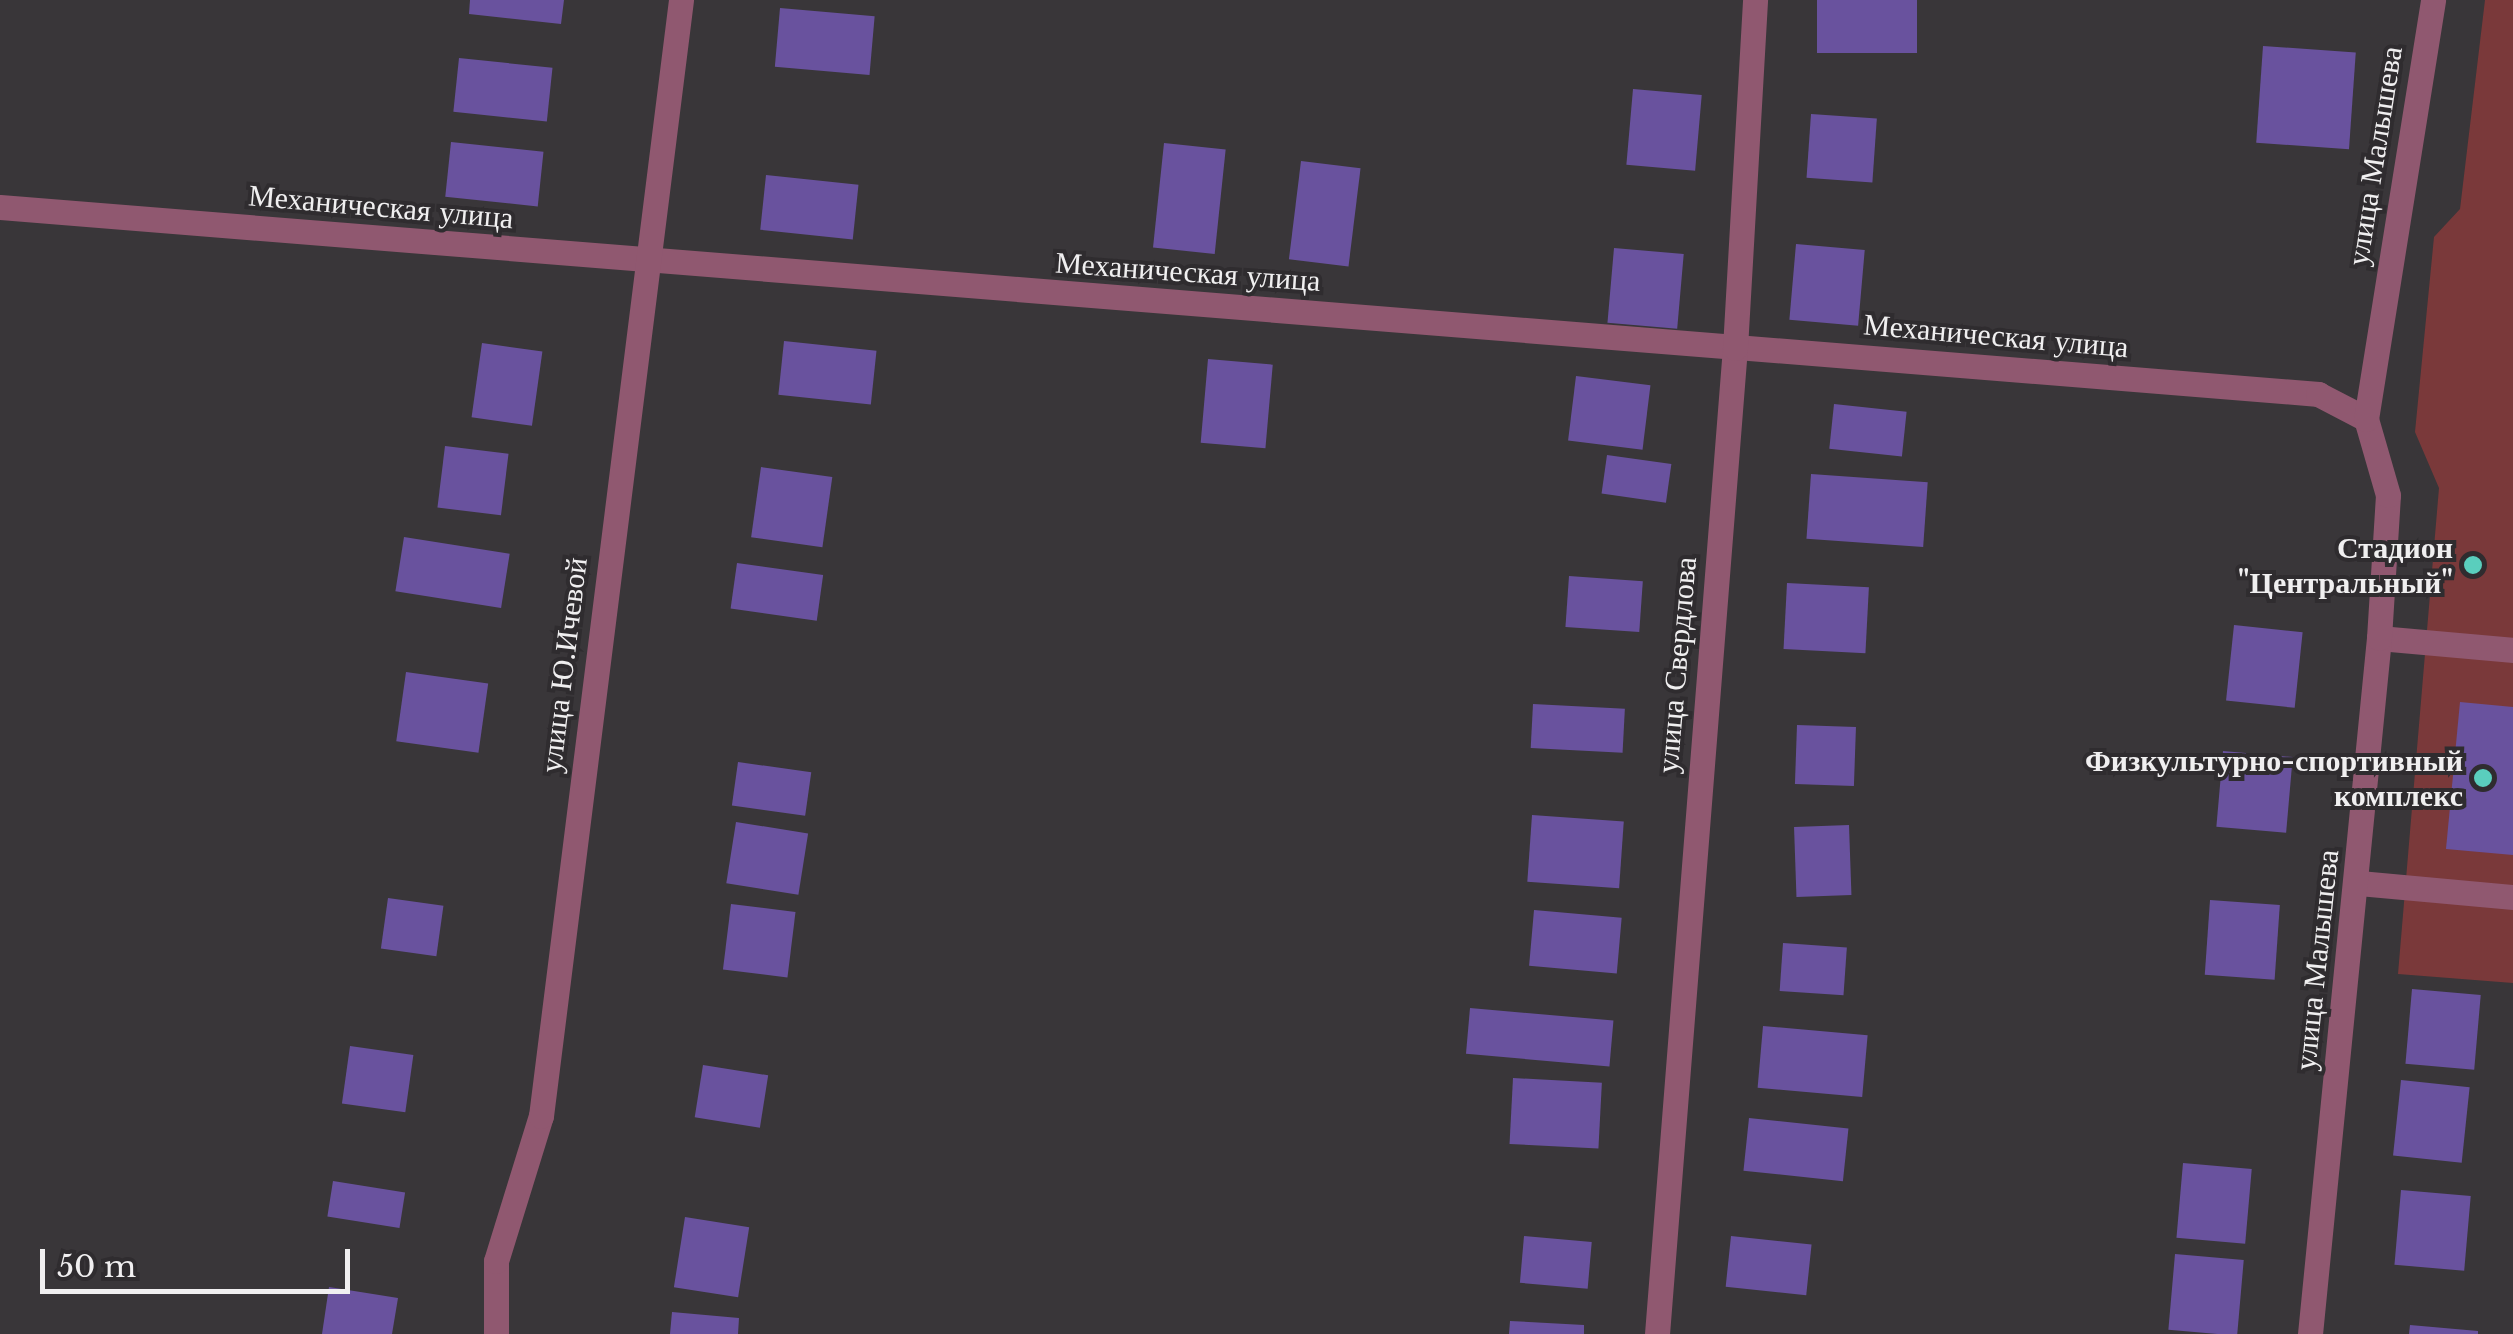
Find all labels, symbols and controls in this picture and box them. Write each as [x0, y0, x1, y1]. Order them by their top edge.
street label: улица Малышева [2340, 44, 2410, 268]
street label: Механическая улица [247, 177, 515, 237]
street label: Механическая улица [1054, 245, 1322, 299]
street label: Механическая улица [1862, 306, 2130, 366]
place label: Стадион "Центральный" [2238, 530, 2453, 600]
marker: Стадион "Центральный" [2462, 554, 2484, 576]
street label: улица Ю.Ичевой [533, 555, 595, 775]
street label: улица Свердлова [1650, 555, 1704, 775]
place label: Физкультурно-спортивный комплекс [2085, 743, 2463, 814]
marker: Физкультурно-спортивный комплекс [2472, 767, 2494, 789]
street label: улица Малышева [2288, 848, 2346, 1072]
scale bar [45, 1229, 355, 1291]
text: 50 m [57, 1248, 136, 1285]

